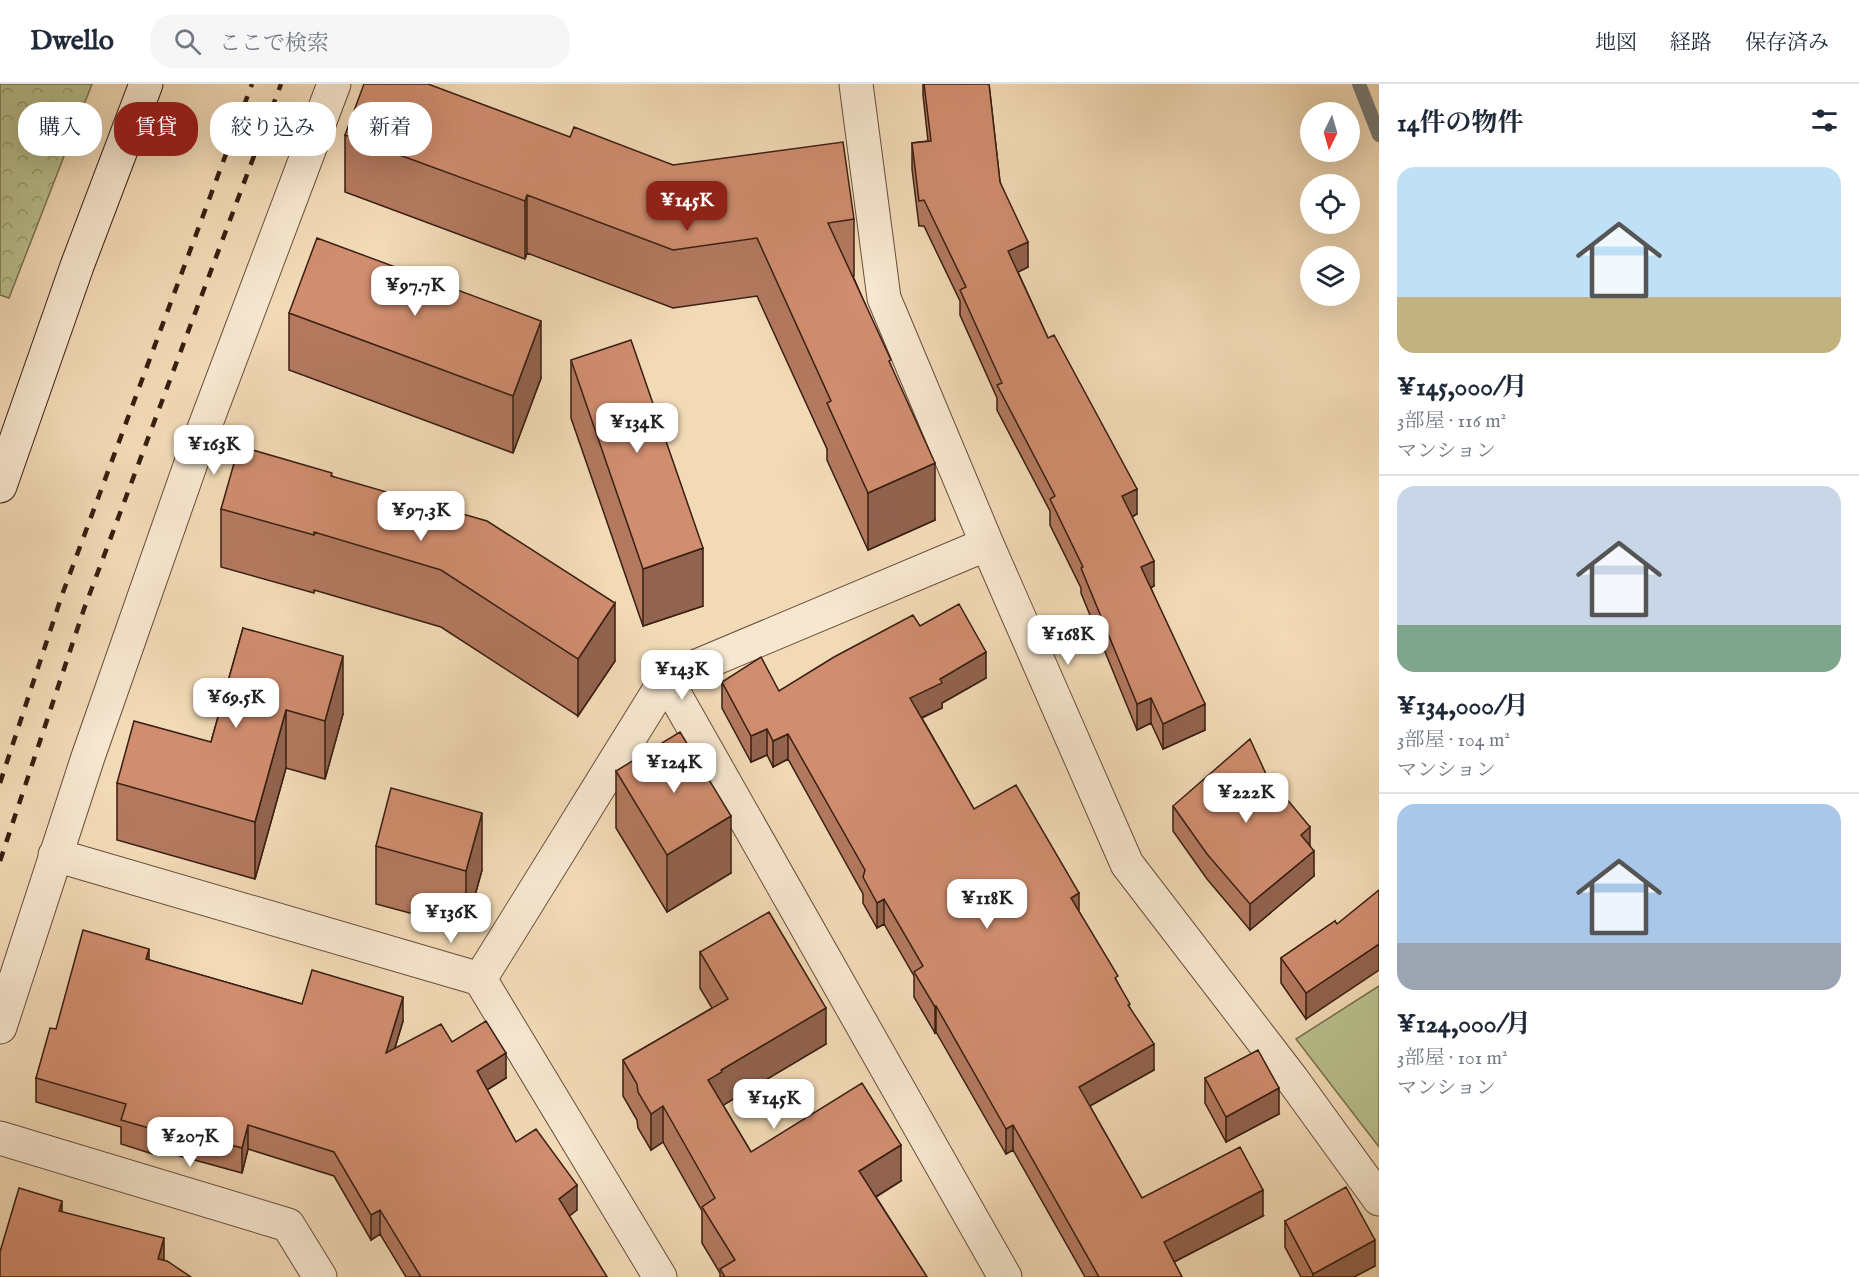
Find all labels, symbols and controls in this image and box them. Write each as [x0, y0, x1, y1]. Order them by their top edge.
search box [150, 14, 570, 68]
text: Dwello [30, 24, 114, 59]
icon: search [171, 25, 204, 58]
text: ここで検索 [219, 30, 329, 58]
text: 地図 [1595, 30, 1637, 57]
text: 経路 [1670, 30, 1712, 57]
text: 保存済み [1745, 30, 1829, 57]
chip: 購入 [18, 102, 102, 156]
chip: 賃貸 [114, 102, 198, 156]
chip: 絞り込み [210, 102, 336, 156]
chip: 新着 [348, 102, 432, 156]
north arrow [1300, 102, 1360, 162]
map controls [1300, 102, 1360, 306]
icon: filters [1808, 104, 1841, 137]
text: 14件の物件 [1397, 107, 1523, 140]
button: locate [1300, 174, 1360, 234]
pin: ¥145K [645, 181, 729, 232]
text: ¥145K [660, 188, 714, 213]
icon: home [1565, 206, 1673, 314]
button: layers [1300, 246, 1360, 306]
pin: ¥97.7K [366, 266, 464, 317]
text: ¥97.7K [385, 273, 445, 298]
text: ¥145,000/月 [1397, 371, 1528, 404]
pin: ¥134K [595, 403, 679, 454]
text: 3部屋 · 116 m² [1397, 409, 1506, 434]
text: ¥134K [610, 410, 664, 435]
pin: ¥163K [172, 425, 256, 476]
text: ¥163K [188, 432, 240, 457]
text: マンション [1397, 439, 1496, 464]
pin: ¥97.3K [372, 491, 470, 542]
text: ¥97.3K [392, 498, 450, 523]
icon: home [1565, 525, 1673, 633]
pin: ¥168K [1026, 615, 1110, 666]
text: ¥168K [1042, 622, 1094, 647]
pin: ¥143K [640, 650, 724, 701]
text: ¥143K [655, 657, 709, 682]
pin: ¥69.5K [187, 678, 285, 729]
text: ¥69.5K [207, 685, 265, 710]
text: ¥134,000/月 [1397, 690, 1529, 723]
text: 3部屋 · 104 m² [1397, 728, 1510, 753]
pin: ¥124K [632, 743, 716, 794]
text: ¥124K [646, 750, 702, 775]
text: マンション [1397, 758, 1496, 783]
pin: ¥222K [1204, 773, 1288, 824]
text: ¥222K [1217, 780, 1275, 805]
icon: home [1565, 843, 1673, 951]
pin: ¥118K [945, 879, 1029, 930]
text: ¥118K [961, 886, 1013, 911]
pin: ¥136K [409, 893, 493, 944]
text: ¥136K [425, 900, 477, 925]
text: ¥124,000/月 [1397, 1008, 1531, 1041]
text: 3部屋 · 101 m² [1397, 1046, 1508, 1071]
text: マンション [1397, 1076, 1496, 1101]
pin: ¥145K [732, 1079, 816, 1130]
text: ¥145K [747, 1086, 801, 1111]
pin: ¥207K [148, 1117, 232, 1168]
text: ¥207K [161, 1124, 219, 1149]

